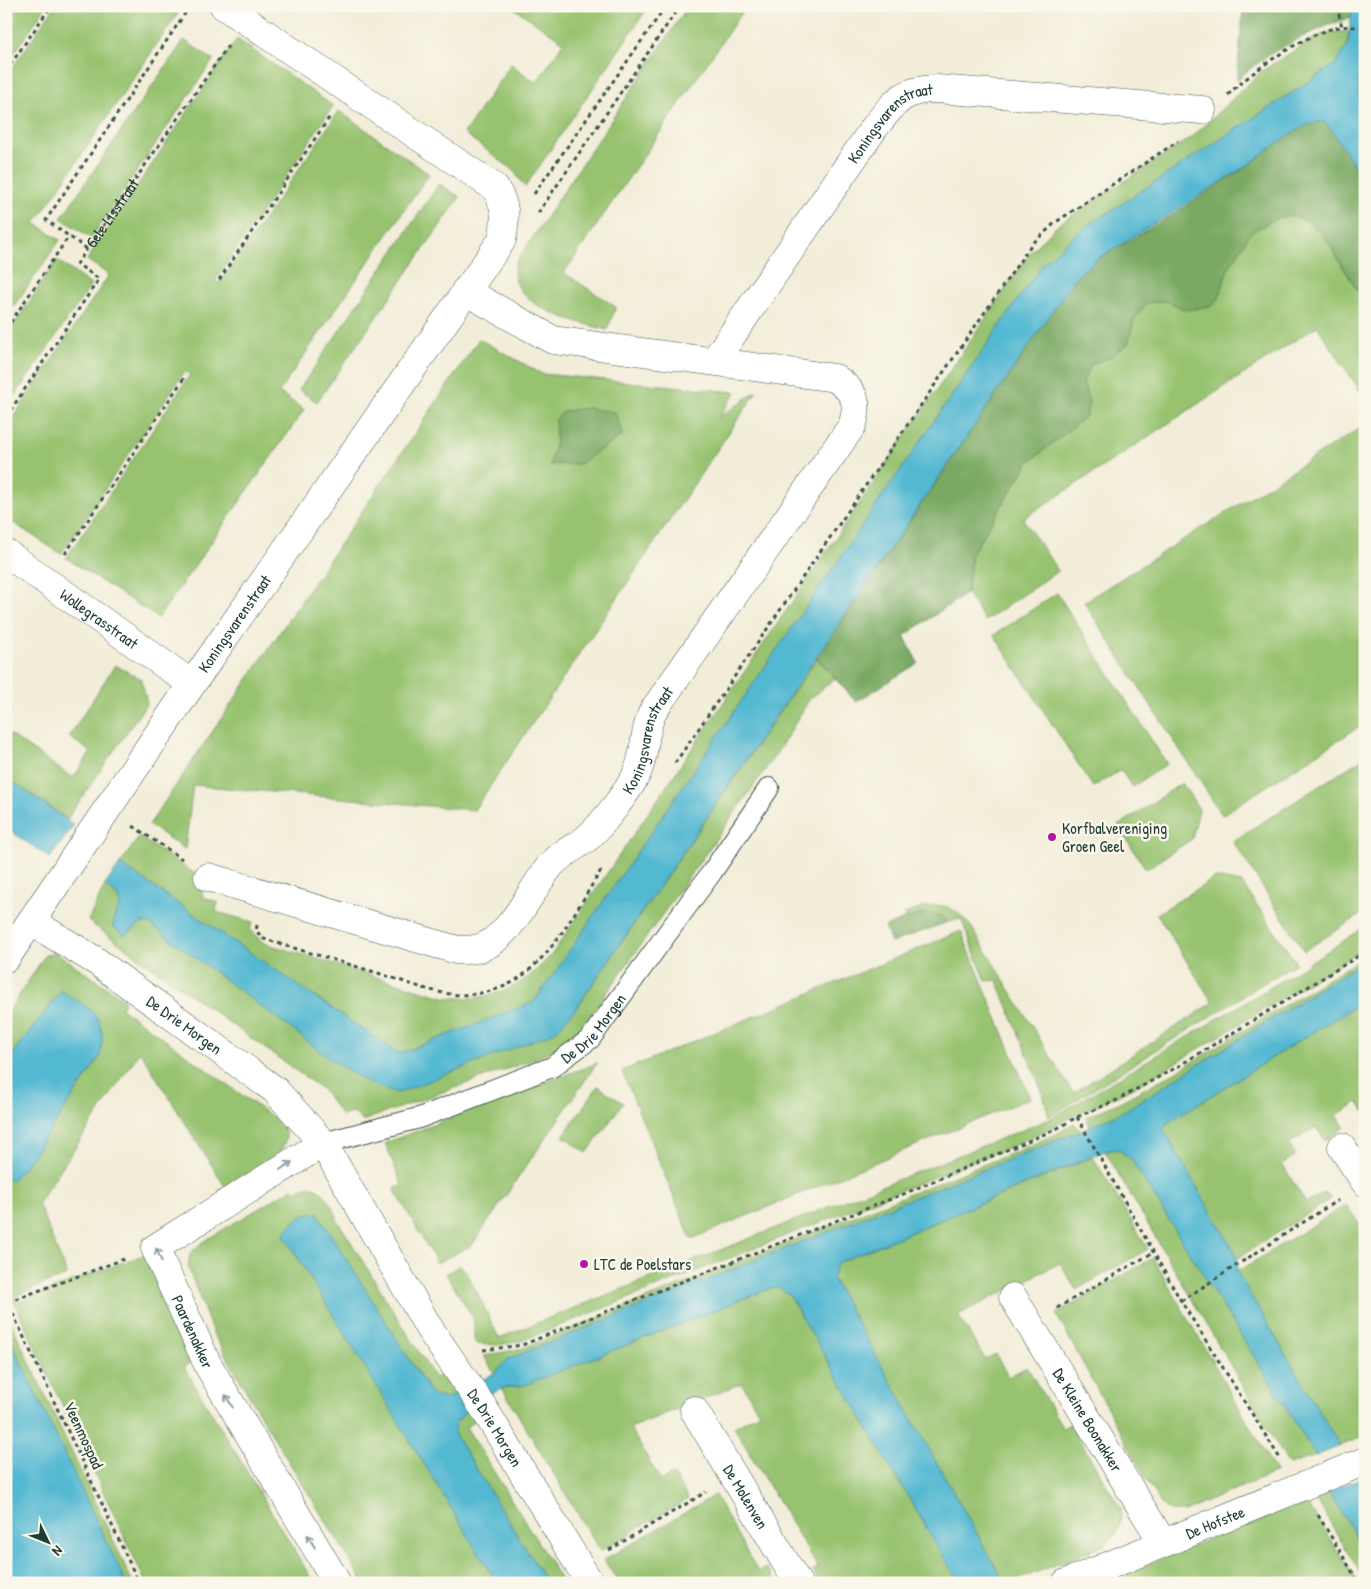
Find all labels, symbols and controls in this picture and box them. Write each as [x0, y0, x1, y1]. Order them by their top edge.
street label: Koningsvarenstraat [842, 78, 934, 168]
street label: Gele Lisstraat [80, 173, 144, 252]
street label: Koningsvarenstraat [192, 570, 276, 677]
street label: Wollegrasstraat [56, 583, 143, 654]
street label: Koningsvarenstraat [616, 681, 678, 798]
place label: Korfbalvereniging Groen Geel [1062, 817, 1167, 857]
marker: Korfbalvereniging Groen Geel [1046, 831, 1058, 843]
street label: De Drie Morgen [556, 989, 631, 1068]
street label: De Drie Morgen [142, 990, 227, 1059]
one-way arrow [279, 1161, 293, 1171]
one-way arrow [154, 1248, 163, 1263]
place label: LTC de Poelstars [594, 1253, 691, 1275]
marker: LTC de Poelstars [578, 1258, 590, 1270]
street label: Paardenakker [167, 1291, 219, 1372]
street label: De Kleine Boonakker [1048, 1364, 1128, 1476]
street label: De Drie Morgen [463, 1384, 528, 1471]
one-way arrow [223, 1395, 233, 1409]
street label: Veenmospad [59, 1398, 109, 1472]
street label: De Molenven [718, 1460, 774, 1533]
street label: De Hofstee [1182, 1500, 1248, 1544]
north arrow [22, 1516, 72, 1566]
one-way arrow [306, 1535, 316, 1549]
text: N [48, 1542, 67, 1561]

